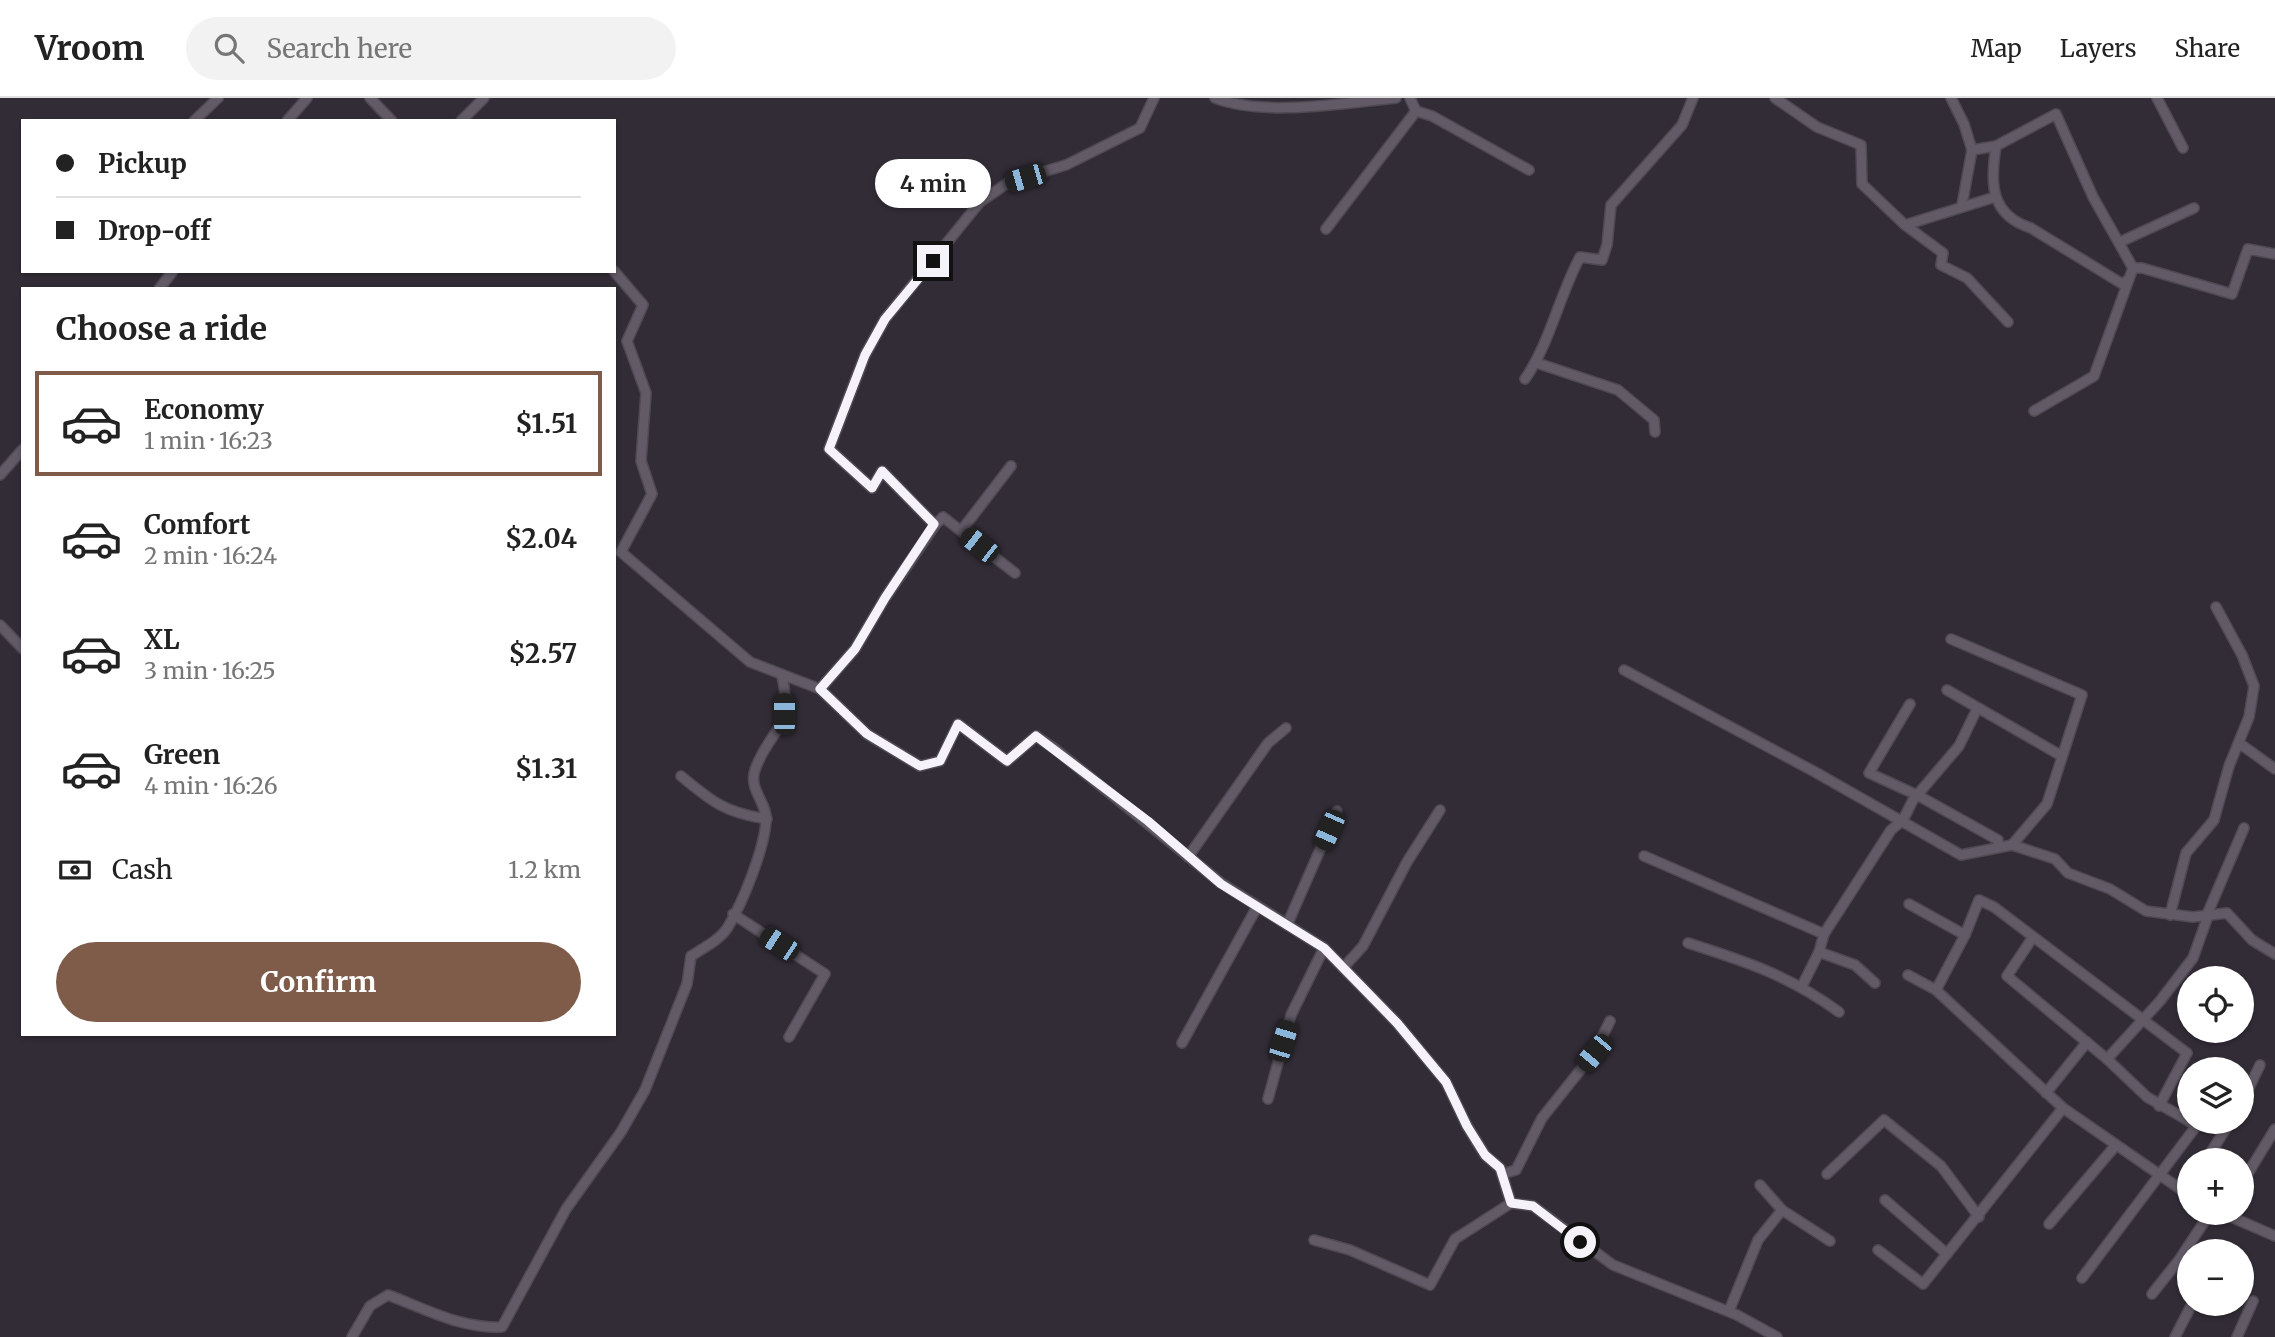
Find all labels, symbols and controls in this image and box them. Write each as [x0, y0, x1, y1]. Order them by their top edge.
search box [186, 17, 676, 80]
text: Vroom [35, 28, 144, 69]
icon: search [210, 29, 248, 67]
text: Search here [266, 32, 412, 65]
text: Map [1971, 33, 2022, 64]
text: Layers [2060, 33, 2136, 64]
text: Share [2174, 33, 2240, 64]
text: Pickup [98, 147, 187, 180]
callout: 4 min [875, 159, 991, 208]
car [1002, 162, 1049, 194]
text: 4 min [900, 169, 966, 198]
text: Drop-off [98, 214, 211, 247]
route end [917, 245, 949, 277]
text: Choose a ride [56, 309, 267, 349]
icon: car [60, 392, 123, 455]
text: Economy [144, 393, 264, 426]
text: $1.51 [515, 407, 577, 440]
text: 1 min · 16:23 [144, 426, 273, 455]
icon: car [60, 507, 123, 570]
text: Comfort [144, 508, 250, 541]
text: $2.04 [505, 522, 577, 555]
car [956, 524, 1003, 566]
text: 2 min · 16:24 [144, 541, 277, 570]
icon: car [60, 622, 123, 685]
text: XL [144, 623, 180, 656]
text: $2.57 [508, 637, 577, 670]
text: 3 min · 16:25 [144, 656, 276, 685]
car [774, 693, 795, 735]
icon: car [60, 737, 123, 800]
text: Green [144, 738, 220, 771]
text: $1.31 [515, 752, 577, 785]
text: 4 min · 16:26 [144, 771, 278, 800]
car [1311, 807, 1348, 853]
icon: cash [56, 851, 94, 889]
text: Cash [112, 853, 173, 886]
text: 1.2 km [508, 855, 581, 884]
car [756, 924, 803, 964]
button: Confirm [56, 942, 581, 1022]
map controls [2177, 966, 2254, 1316]
button: locate [2177, 966, 2254, 1043]
car [1267, 1018, 1300, 1064]
car [1573, 1030, 1616, 1076]
button: layers [2177, 1057, 2254, 1134]
button: + [2177, 1148, 2254, 1225]
route start [1564, 1226, 1596, 1258]
button: − [2177, 1239, 2254, 1316]

